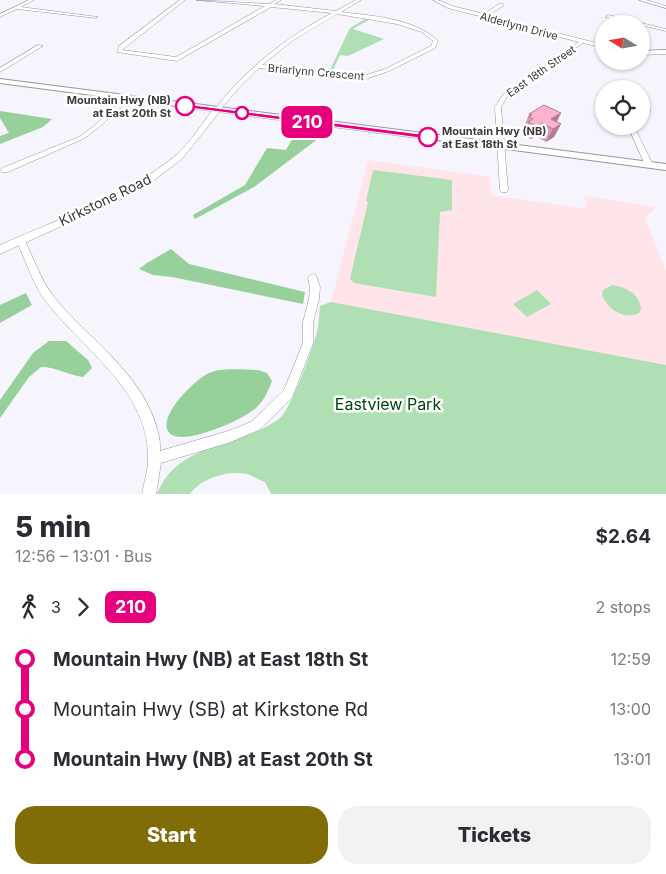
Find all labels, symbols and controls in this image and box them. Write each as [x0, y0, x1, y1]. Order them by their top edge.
street label: Alderlynn Drive [479, 9, 559, 43]
north arrow [595, 15, 650, 70]
map controls [595, 15, 650, 135]
street label: East 18th Street [504, 42, 578, 100]
street label: Briarlynn Crescent [267, 61, 365, 83]
button: locate [595, 80, 650, 135]
place label: Mountain Hwy (NB) at East 20th St [67, 93, 171, 120]
marker: Mountain Hwy (NB) at East 20th St [175, 96, 195, 116]
unlabelled marker [235, 106, 249, 120]
line badge: 210 [278, 106, 336, 138]
text: 210 [291, 111, 323, 132]
place label: Mountain Hwy (NB) at East 18th St [442, 124, 546, 151]
marker: Mountain Hwy (NB) at East 18th St [418, 127, 438, 147]
street label: Kirkstone Road [56, 170, 154, 229]
park label: Eastview Park [335, 394, 441, 414]
text: 5 min [15, 510, 91, 544]
text: $2.64 [596, 525, 651, 548]
text: 12:56 – 13:01 · Bus [15, 546, 152, 566]
icon: walk [15, 593, 43, 621]
icon: forward [69, 593, 97, 621]
text: 210 [115, 596, 146, 617]
text: 3 [51, 597, 61, 617]
text: 2 stops [595, 597, 651, 617]
text: Mountain Hwy (NB) at East 18th St [53, 648, 368, 671]
text: 12:59 [610, 649, 651, 669]
text: Mountain Hwy (SB) at Kirkstone Rd [53, 698, 368, 721]
text: 13:00 [610, 699, 651, 719]
text: Mountain Hwy (NB) at East 20th St [53, 748, 373, 771]
text: 13:01 [613, 749, 651, 769]
button: Start [15, 806, 328, 864]
button: Tickets [338, 806, 651, 864]

